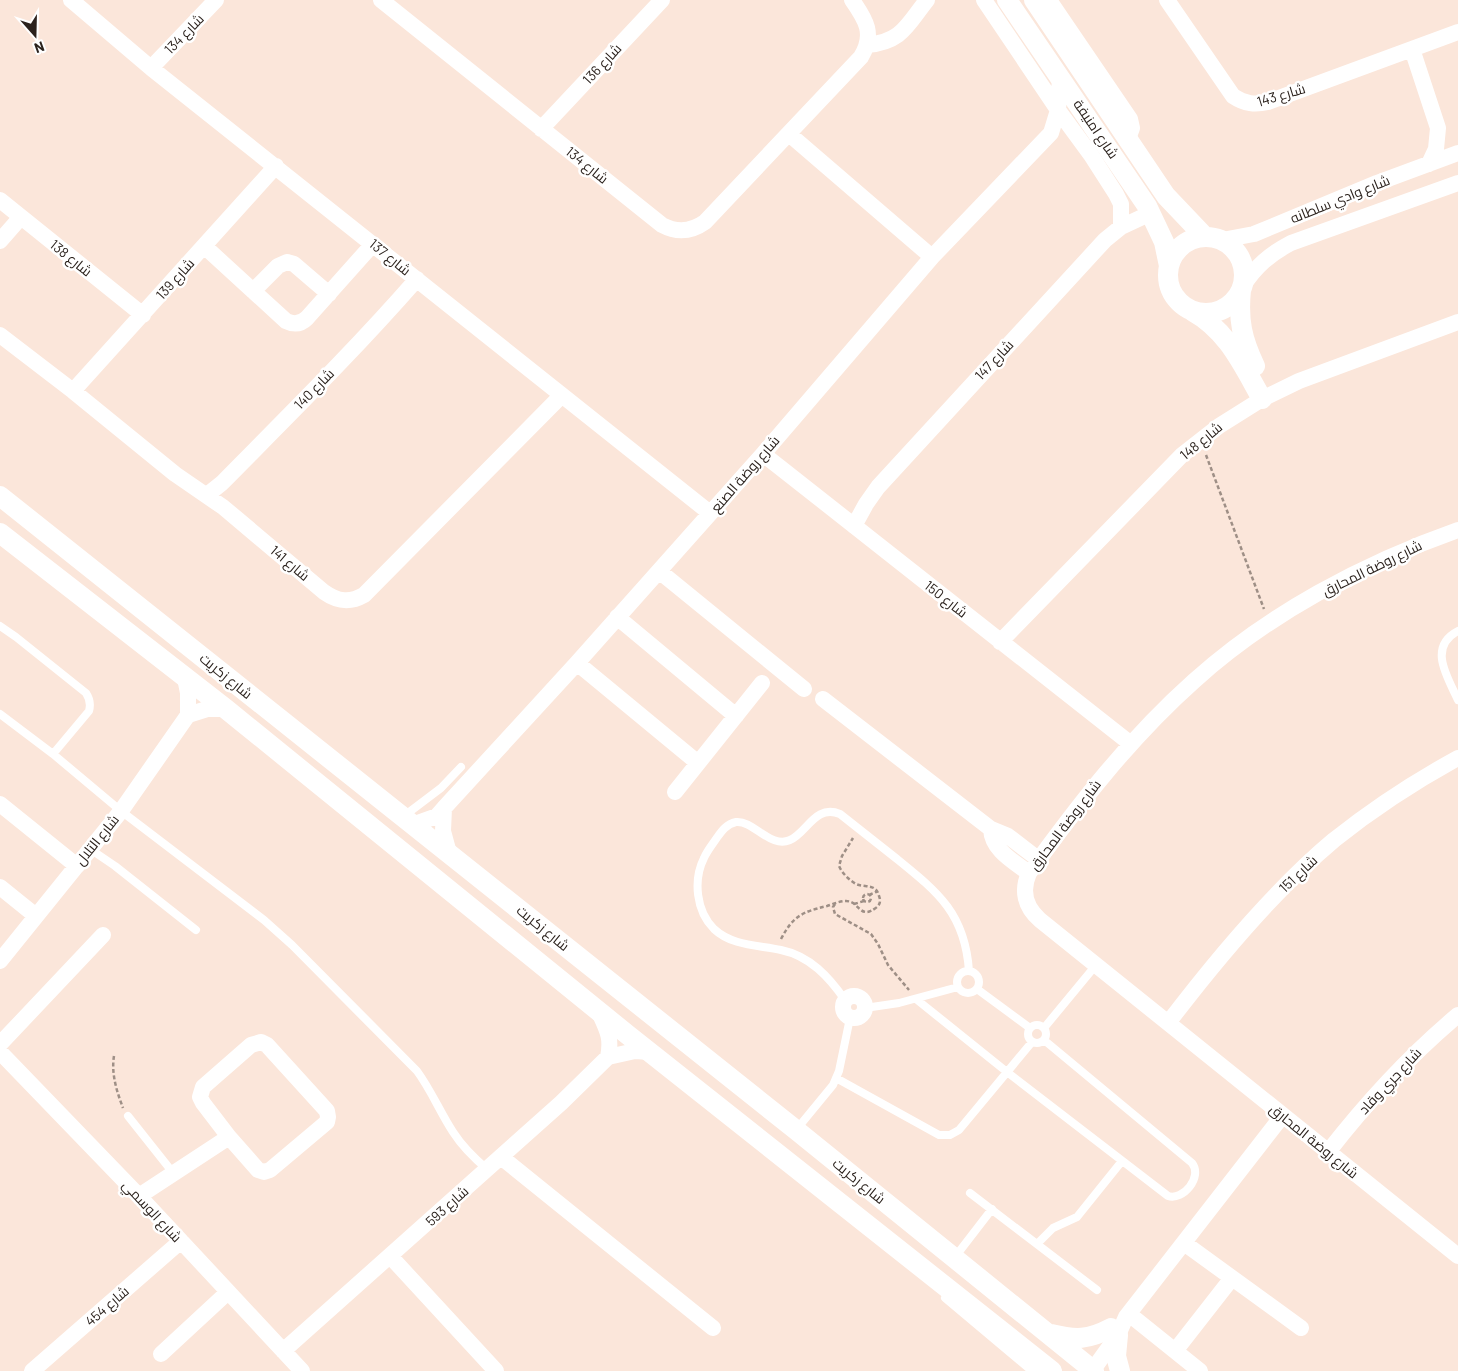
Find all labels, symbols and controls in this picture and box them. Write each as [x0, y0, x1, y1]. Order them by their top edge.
north arrow [10, 10, 60, 60]
street label: شارع 134 [160, 10, 208, 58]
text: N [32, 38, 47, 57]
street label: شارع 136 [579, 40, 625, 88]
street label: شارع 143 [1255, 79, 1307, 111]
street label: شارع امنيفة [1070, 96, 1122, 162]
street label: شارع 134 [562, 142, 612, 188]
street label: شارع وادي سلطانه [1288, 171, 1394, 230]
street label: شارع 138 [46, 235, 96, 281]
street label: شارع 137 [365, 235, 415, 279]
street label: شارع 139 [152, 255, 198, 303]
street label: شارع 147 [971, 336, 1017, 384]
street label: شارع 140 [290, 365, 338, 413]
street label: شارع 148 [1176, 418, 1226, 464]
street label: شارع روضة الصنع [707, 432, 783, 516]
street label: شارع روضة المحارق [1319, 536, 1425, 600]
street label: شارع 141 [267, 541, 313, 585]
street label: شارع 150 [921, 577, 971, 621]
street label: شارع زكريت [196, 649, 256, 703]
street label: شارع روضة المحارق [1025, 776, 1105, 874]
street label: شارع التلال [71, 811, 123, 869]
street label: شارع 151 [1275, 851, 1321, 897]
street label: شارع زكريت [513, 901, 573, 955]
street label: شارع جري وقاد [1355, 1044, 1428, 1120]
street label: شارع روضة المحارق [1266, 1100, 1362, 1182]
street label: شارع زكريت [829, 1154, 889, 1208]
street label: شارع الوسمي [116, 1176, 186, 1248]
street label: شارع 593 [422, 1182, 472, 1230]
street label: شارع 454 [81, 1282, 133, 1330]

